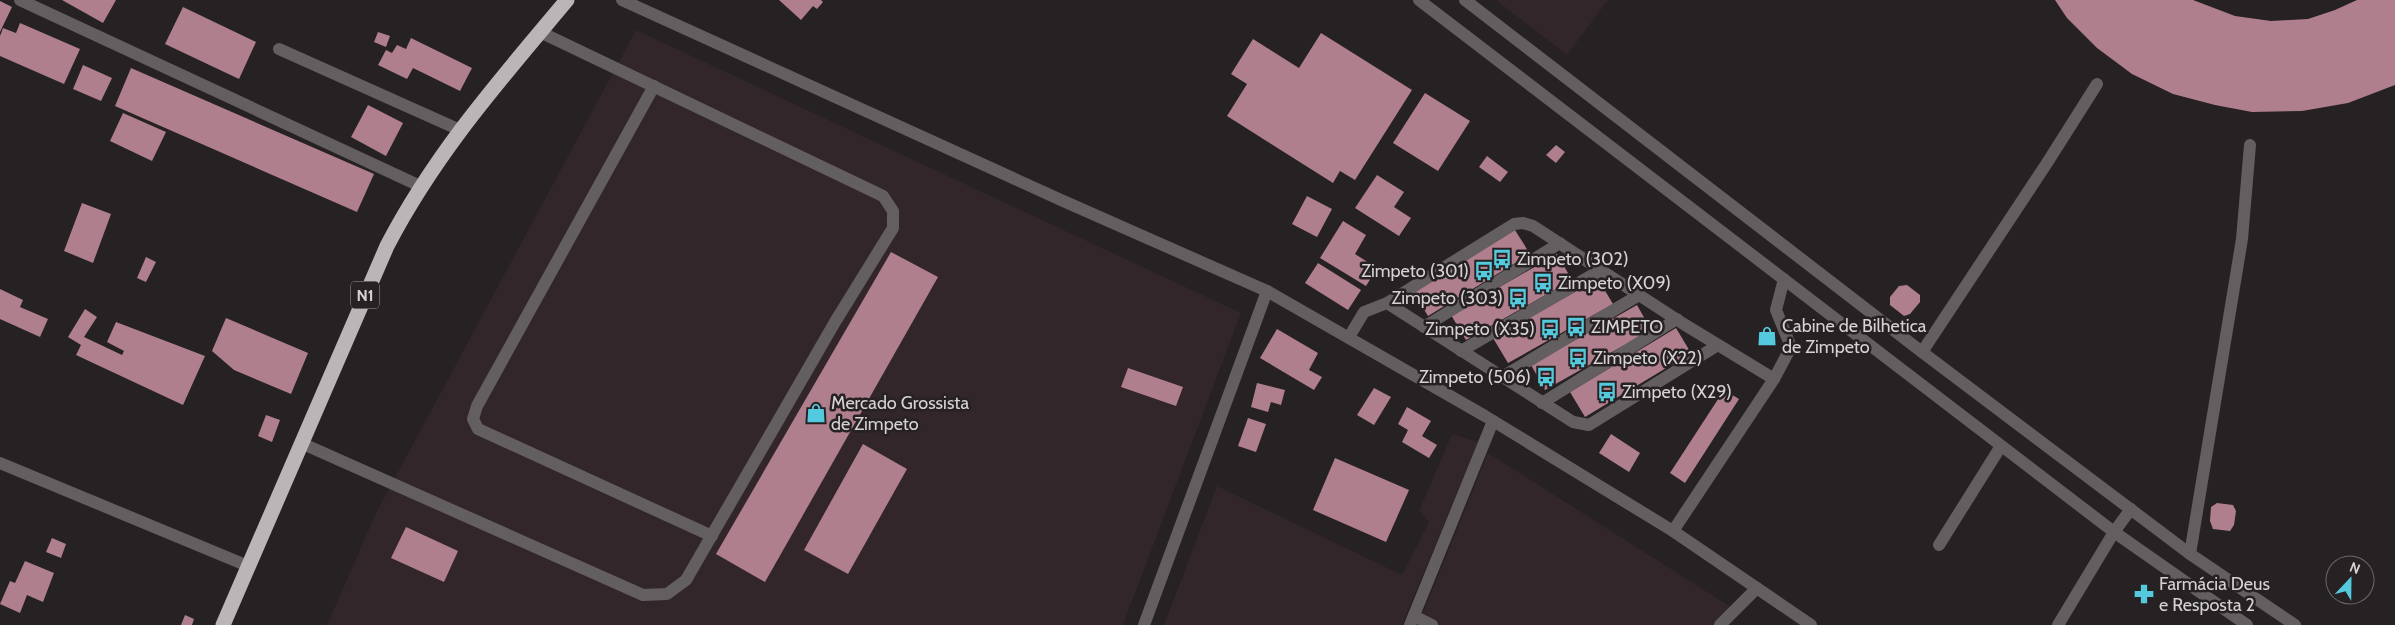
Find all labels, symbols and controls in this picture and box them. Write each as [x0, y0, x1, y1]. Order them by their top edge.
bus stop icon: Zimpeto (302) [1491, 248, 1513, 270]
place label: Zimpeto (302) [1517, 248, 1629, 270]
place label: Zimpeto (301) [1361, 260, 1469, 282]
bus stop icon: Zimpeto (301) [1473, 260, 1495, 282]
bus stop icon: Zimpeto (X09) [1532, 272, 1554, 294]
place label: Zimpeto (X09) [1558, 272, 1671, 294]
road number: N1 [351, 282, 379, 308]
place label: Zimpeto (303) [1391, 287, 1503, 309]
bus stop icon: Zimpeto (303) [1507, 287, 1529, 309]
place label: Cabine de Bilhetica de Zimpeto [1782, 315, 1927, 358]
bus stop icon: ZIMPETO [1565, 316, 1587, 338]
place label: ZIMPETO [1591, 316, 1663, 338]
place label: Zimpeto (X35) [1425, 318, 1535, 340]
bus stop icon: Zimpeto (X35) [1539, 318, 1561, 340]
shop icon: Cabine de Bilhetica de Zimpeto [1756, 325, 1778, 347]
bus stop icon: Zimpeto (X22) [1567, 347, 1589, 369]
place label: Zimpeto (X22) [1593, 347, 1702, 369]
place label: Zimpeto (506) [1419, 366, 1531, 388]
bus stop icon: Zimpeto (506) [1535, 366, 1557, 388]
bus stop icon: Zimpeto (X29) [1596, 381, 1618, 403]
place label: Zimpeto (X29) [1622, 381, 1732, 403]
place label: Mercado Grossista de Zimpeto [831, 392, 969, 435]
shop icon: Mercado Grossista de Zimpeto [805, 402, 827, 424]
north arrow [2325, 555, 2375, 605]
text: N [2347, 558, 2363, 578]
place label: Farmácia Deus e Resposta 2 [2159, 573, 2270, 616]
pharmacy icon: Farmácia Deus e Resposta 2 [2133, 583, 2155, 605]

